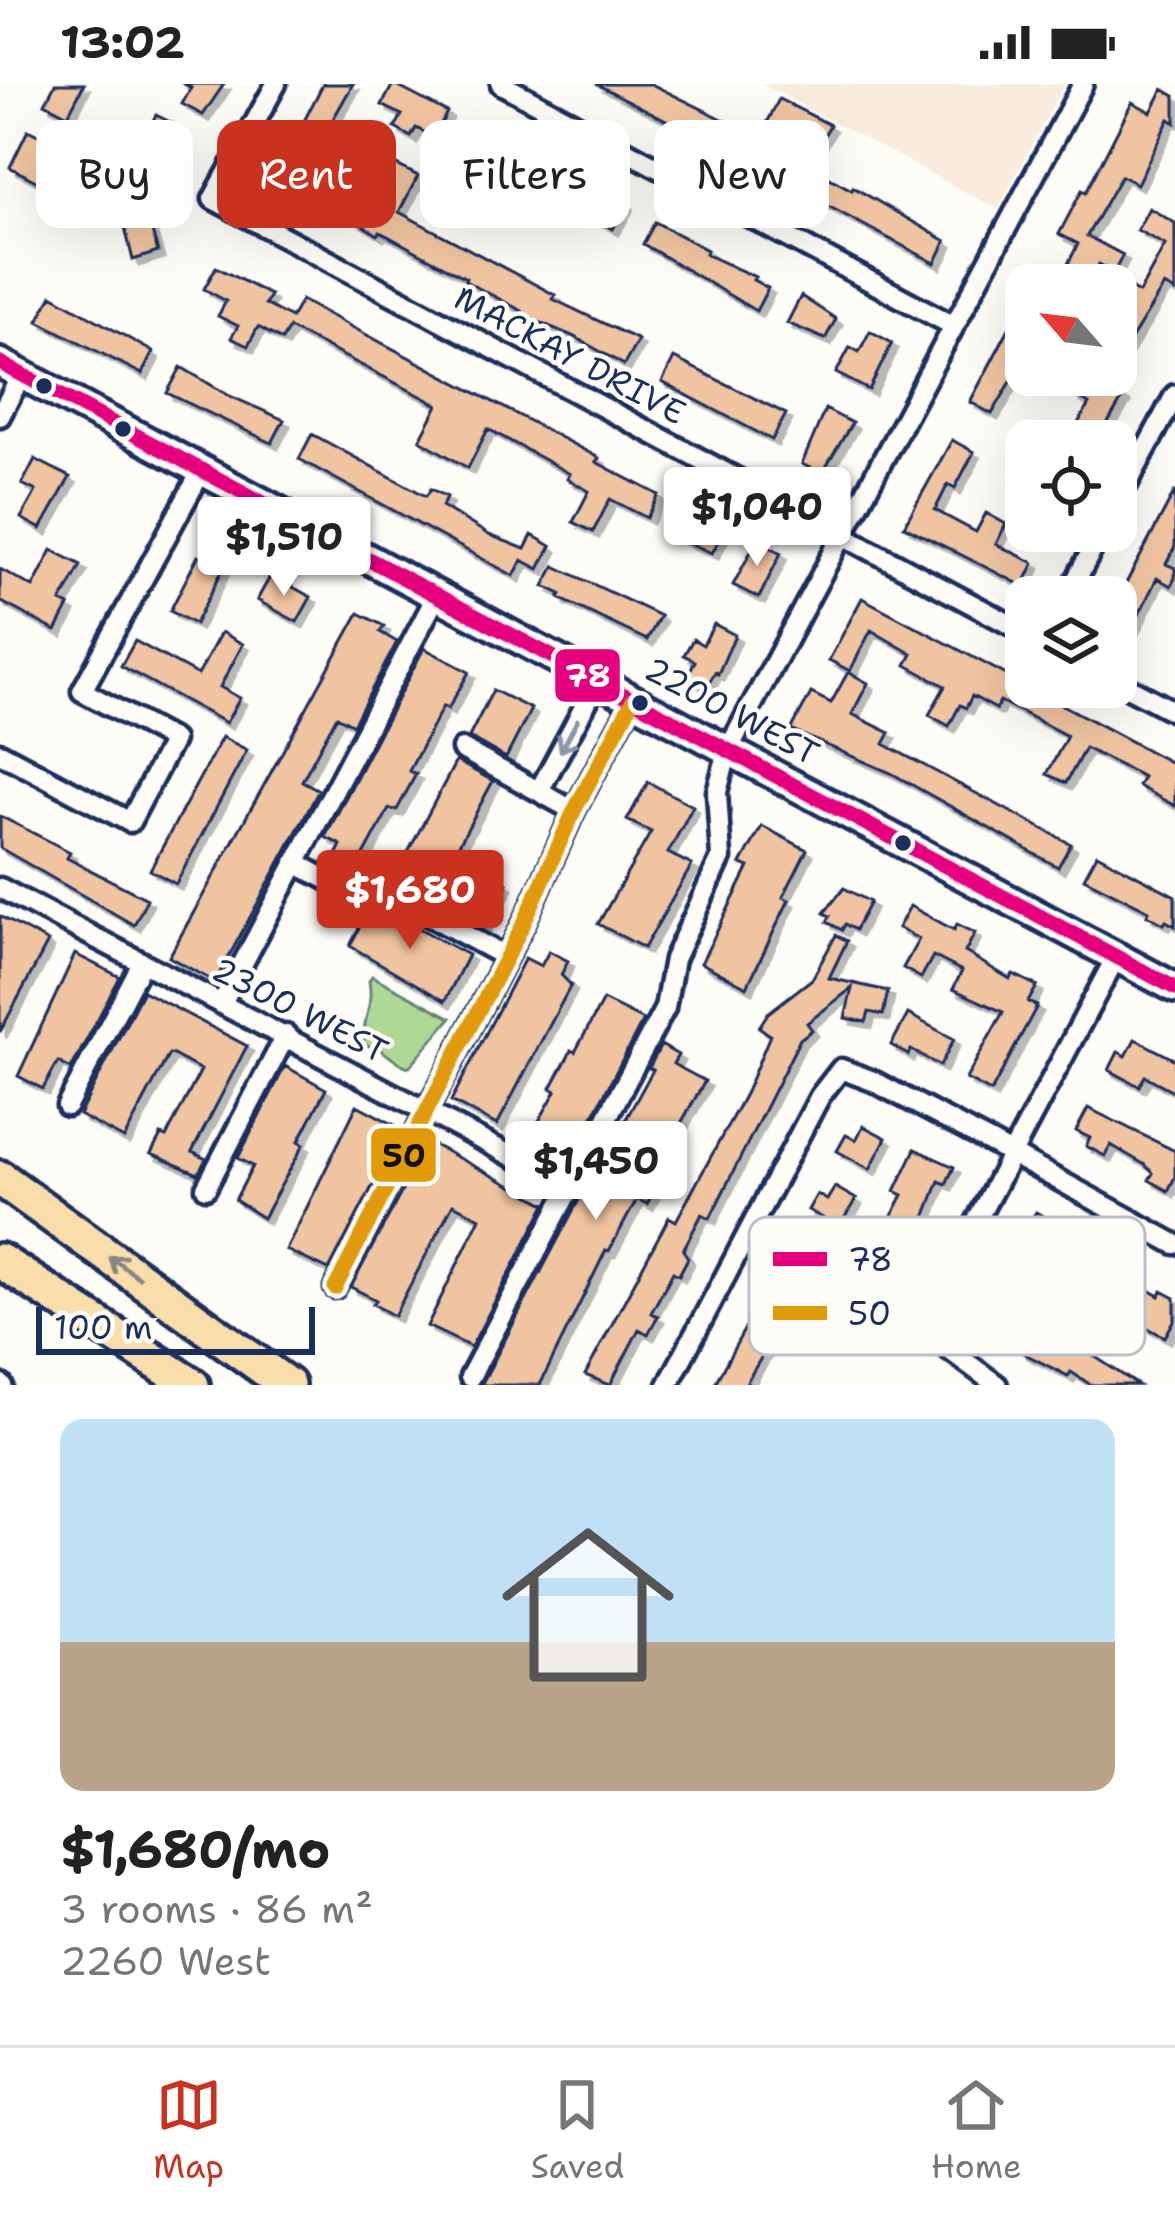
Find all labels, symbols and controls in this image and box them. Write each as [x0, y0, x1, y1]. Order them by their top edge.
text: 13:02 [60, 12, 185, 72]
chip: Buy [36, 120, 193, 228]
chip: Rent [217, 120, 396, 228]
chip: Filters [420, 120, 630, 228]
chip: New [654, 120, 829, 228]
north arrow [1005, 264, 1137, 396]
map controls [1005, 264, 1137, 708]
street label: MACKAY DRIVE [447, 275, 693, 435]
unlabelled marker [33, 375, 55, 397]
unlabelled marker [112, 418, 134, 440]
button: locate [1005, 420, 1137, 552]
pin: $1,040 [659, 467, 855, 569]
text: $1,040 [691, 480, 823, 532]
pin: $1,510 [186, 497, 382, 599]
text: $1,510 [225, 510, 343, 562]
button: layers [1005, 576, 1137, 708]
street label: 2200 WEST [637, 646, 827, 776]
line badge: 78 [553, 647, 622, 704]
text: 78 [565, 653, 611, 698]
unlabelled marker [629, 692, 651, 714]
one-way arrow [557, 718, 580, 753]
unlabelled marker [892, 832, 914, 854]
pin: $1,680 [312, 850, 508, 952]
text: $1,680 [344, 863, 476, 915]
street label: 2300 WEST [205, 947, 395, 1073]
pin: $1,450 [498, 1121, 694, 1223]
line badge: 50 [369, 1126, 438, 1184]
text: 50 [382, 1133, 426, 1178]
text: $1,450 [532, 1134, 660, 1186]
legend [749, 1217, 1145, 1355]
text: 78 [848, 1237, 893, 1282]
one-way arrow [108, 1254, 141, 1280]
text: 50 [848, 1291, 891, 1336]
scale bar [36, 1301, 315, 1354]
text: 100 m [54, 1305, 153, 1350]
icon: home [480, 1497, 696, 1713]
text: $1,680/mo [60, 1815, 331, 1883]
text: 3 rooms · 86 m² [60, 1883, 373, 1935]
text: 2260 West [60, 1935, 271, 1987]
tab: Map [153, 2072, 224, 2189]
tab: Saved [531, 2072, 624, 2189]
tab: Home [931, 2072, 1022, 2189]

